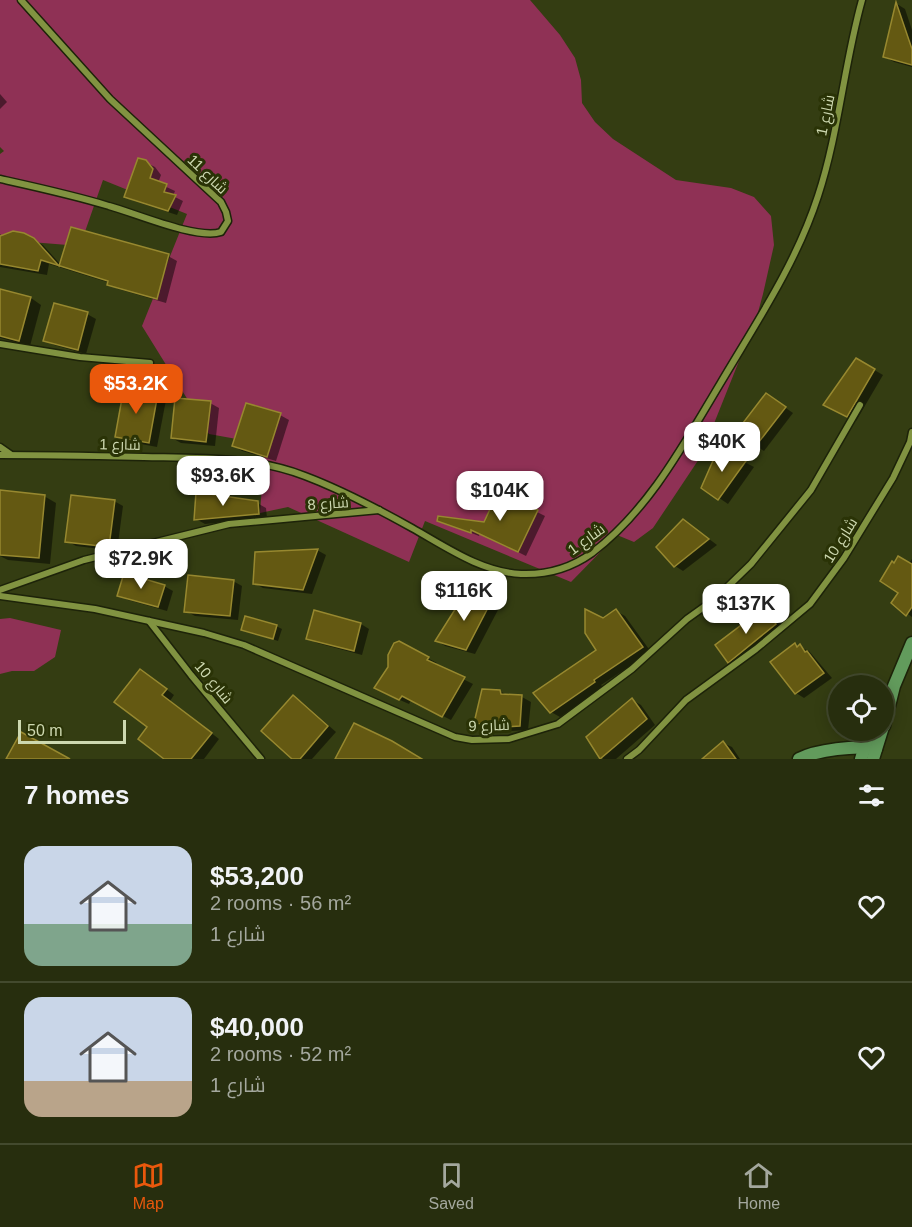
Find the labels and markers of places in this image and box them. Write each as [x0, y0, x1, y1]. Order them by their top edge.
pin: $53.2K [87, 364, 185, 415]
pin: $40K [686, 422, 758, 473]
pin: $93.6K [174, 456, 272, 507]
pin: $104K [458, 471, 542, 522]
pin: $72.9K [92, 539, 190, 590]
pin: $116K [422, 571, 506, 622]
pin: $137K [704, 584, 788, 635]

